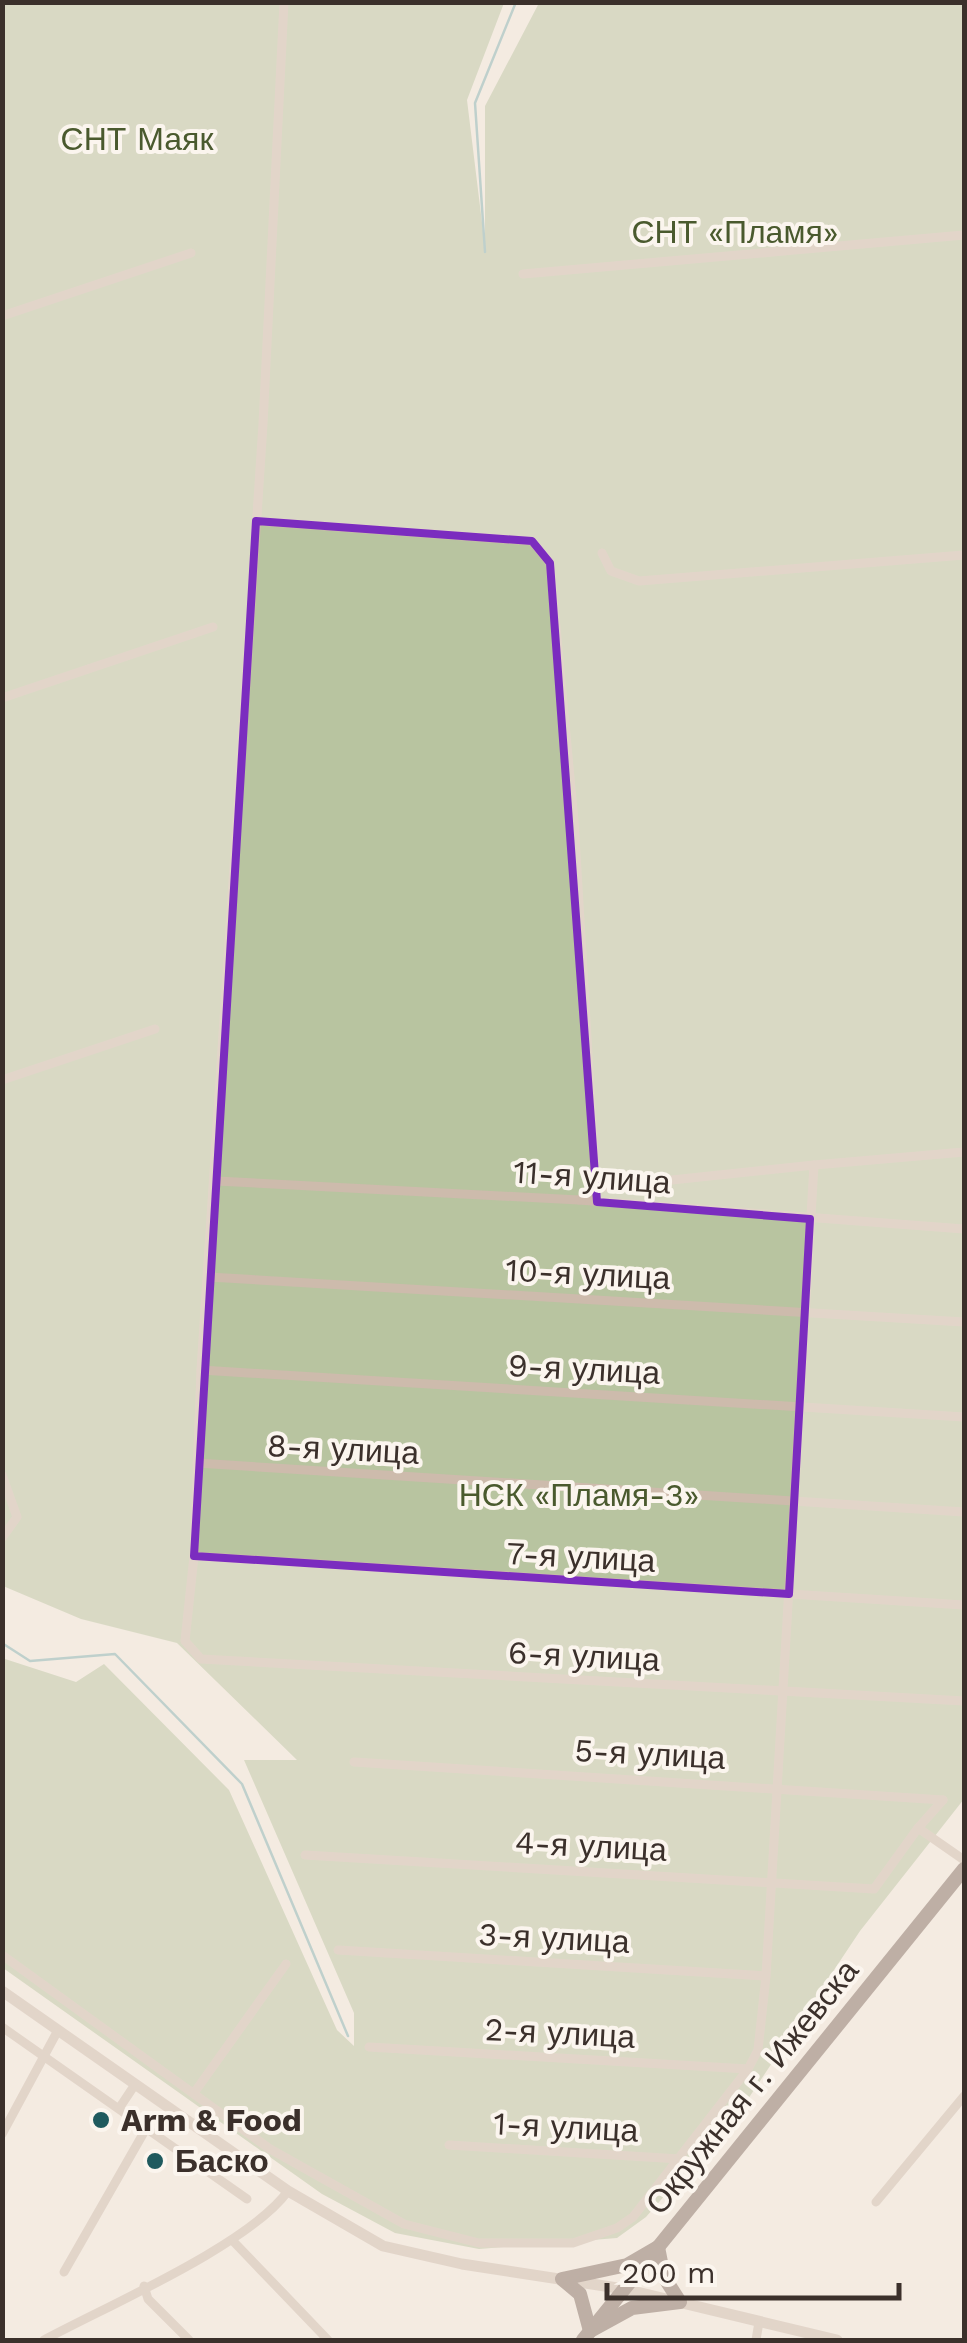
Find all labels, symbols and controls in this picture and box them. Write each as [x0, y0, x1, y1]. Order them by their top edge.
park label: СНТ Маяк [61, 120, 214, 158]
park label: СНТ «Пламя» [631, 213, 839, 251]
street label: 11-я улица [512, 1153, 672, 1201]
street label: 10-я улица [505, 1251, 672, 1297]
street label: 9-я улица [507, 1346, 661, 1392]
street label: 8-я улица [266, 1426, 420, 1472]
park label: НСК «Пламя-3» [459, 1476, 699, 1514]
street label: 7-я улица [506, 1534, 656, 1580]
street label: 6-я улица [507, 1633, 661, 1679]
street label: 5-я улица [574, 1731, 727, 1777]
street label: 4-я улица [514, 1823, 668, 1869]
street label: 3-я улица [478, 1915, 631, 1961]
street label: Окружная г. Ижевска [638, 1952, 866, 2222]
street label: 2-я улица [484, 2010, 636, 2056]
place label: Arm & Food [121, 2101, 302, 2139]
street label: 1-я улица [493, 2104, 640, 2150]
marker: Arm & Food [90, 2109, 112, 2131]
place label: Баско [175, 2142, 269, 2180]
marker: Баско [144, 2150, 166, 2172]
scale bar [607, 2238, 900, 2300]
text: 200 m [622, 2255, 716, 2290]

